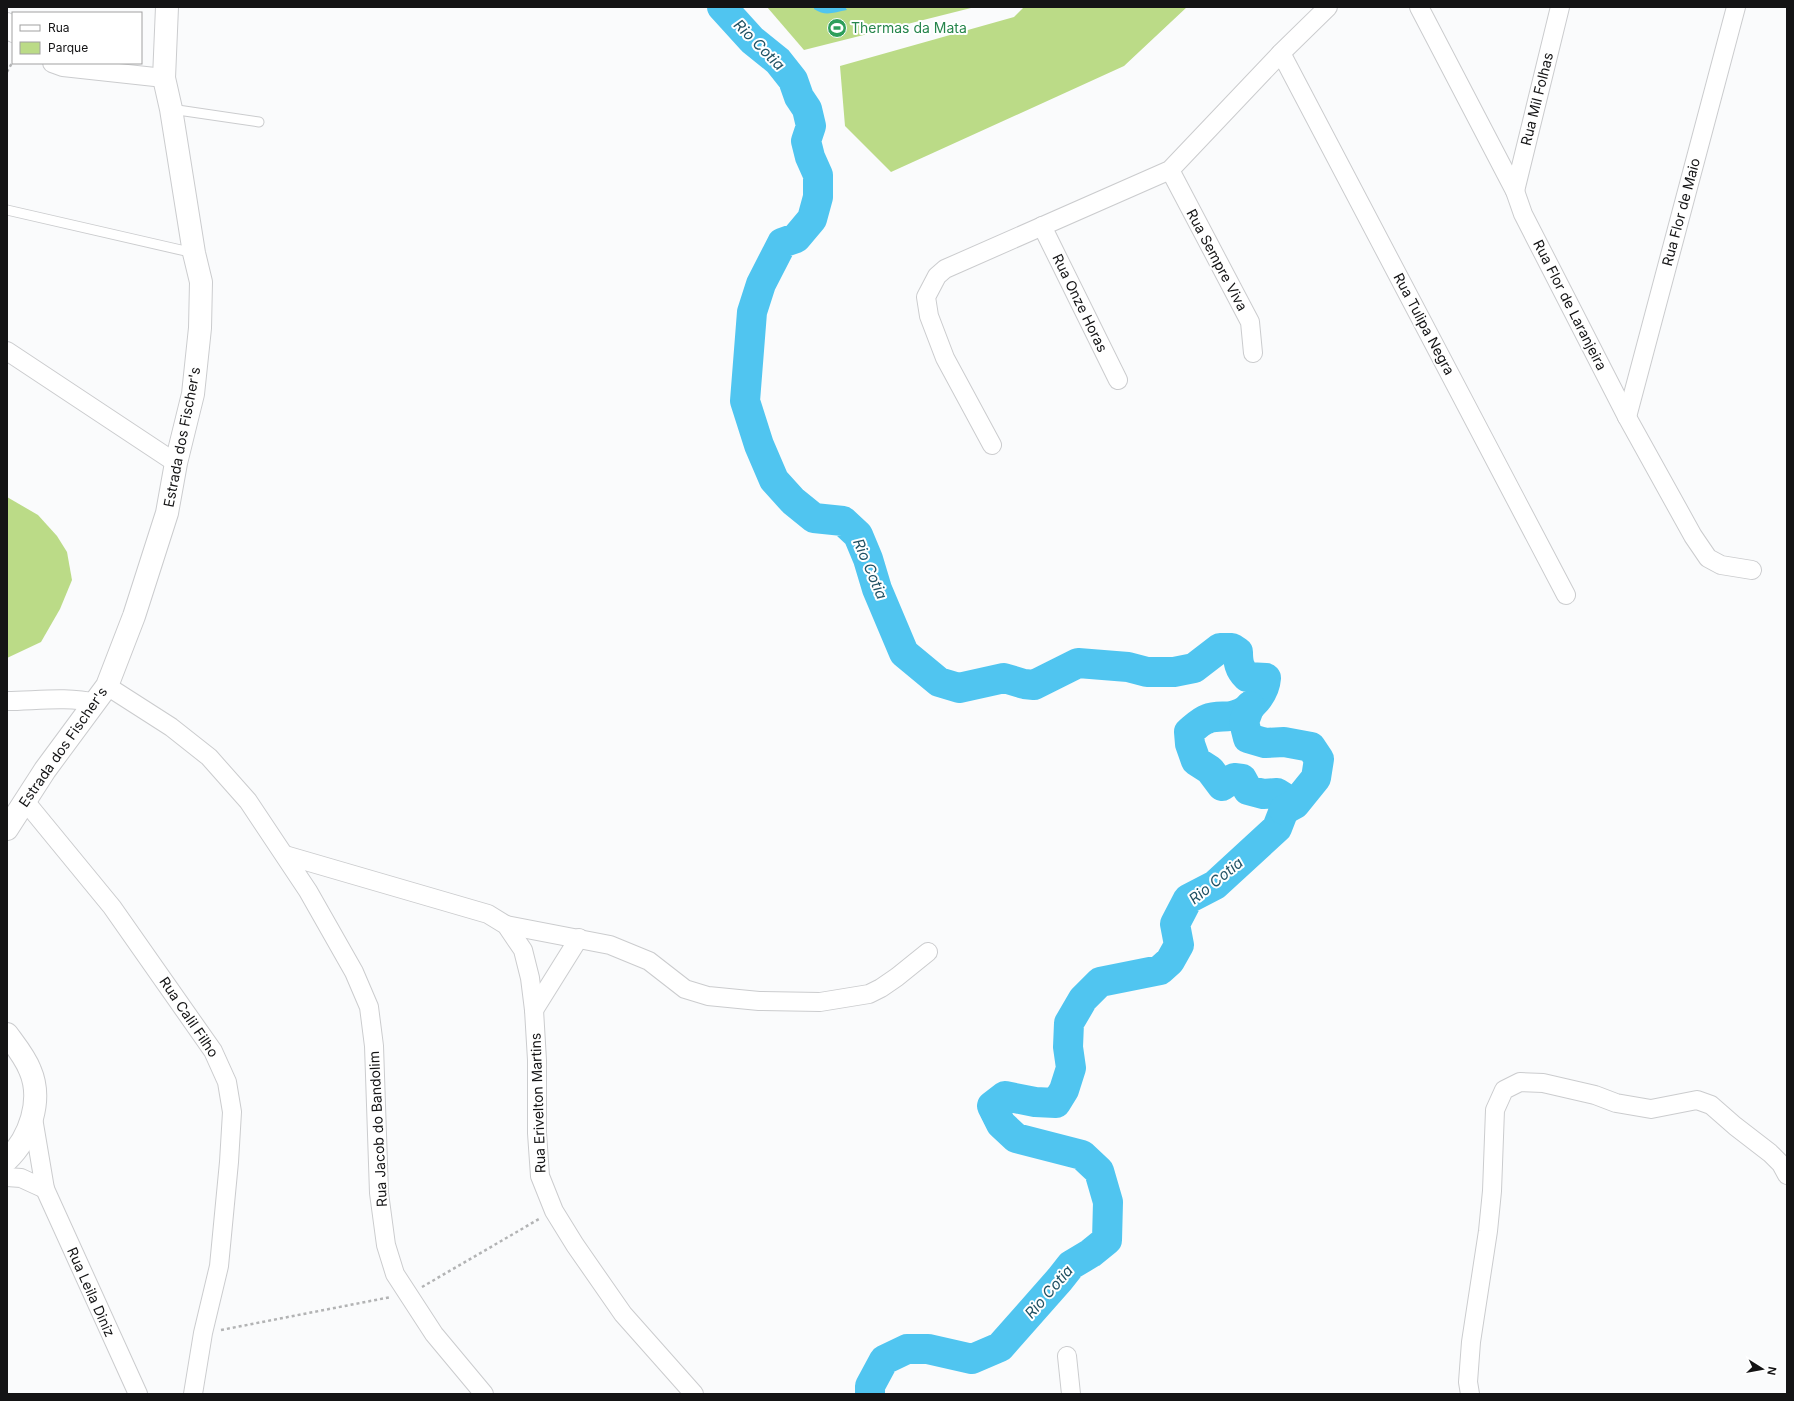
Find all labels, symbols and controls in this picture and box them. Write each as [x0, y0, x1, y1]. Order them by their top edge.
legend [12, 12, 142, 64]
water label: Rio Cotia [730, 15, 789, 74]
sports icon: Thermas da Mata [826, 17, 848, 39]
place label: Thermas da Mata [851, 19, 967, 36]
text: Rua [48, 20, 70, 35]
text: Parque [48, 40, 88, 55]
street label: Rua Mil Folhas [1517, 50, 1556, 147]
street label: Rua Flor de Maio [1658, 156, 1703, 268]
street label: Rua Sempre Viva [1183, 206, 1251, 314]
street label: Rua Flor de Laranjeira [1530, 237, 1611, 373]
street label: Rua Onze Horas [1049, 251, 1112, 355]
street label: Rua Tulipa Negra [1390, 270, 1458, 378]
street label: Estrada dos Fischer's [160, 365, 203, 508]
water label: Rio Cotia [849, 536, 892, 602]
street label: Estrada dos Fischer's [15, 683, 110, 810]
water label: Rio Cotia [1185, 853, 1247, 908]
street label: Rua Calil Filho [156, 973, 222, 1060]
street label: Rua Erivelton Martins [527, 1033, 548, 1173]
street label: Rua Jacob do Bandolim [365, 1051, 390, 1207]
street label: Rua Leila Diniz [64, 1244, 119, 1339]
water label: Rio Cotia [1020, 1261, 1077, 1322]
north arrow [1742, 1349, 1782, 1389]
text: N [1764, 1365, 1779, 1376]

